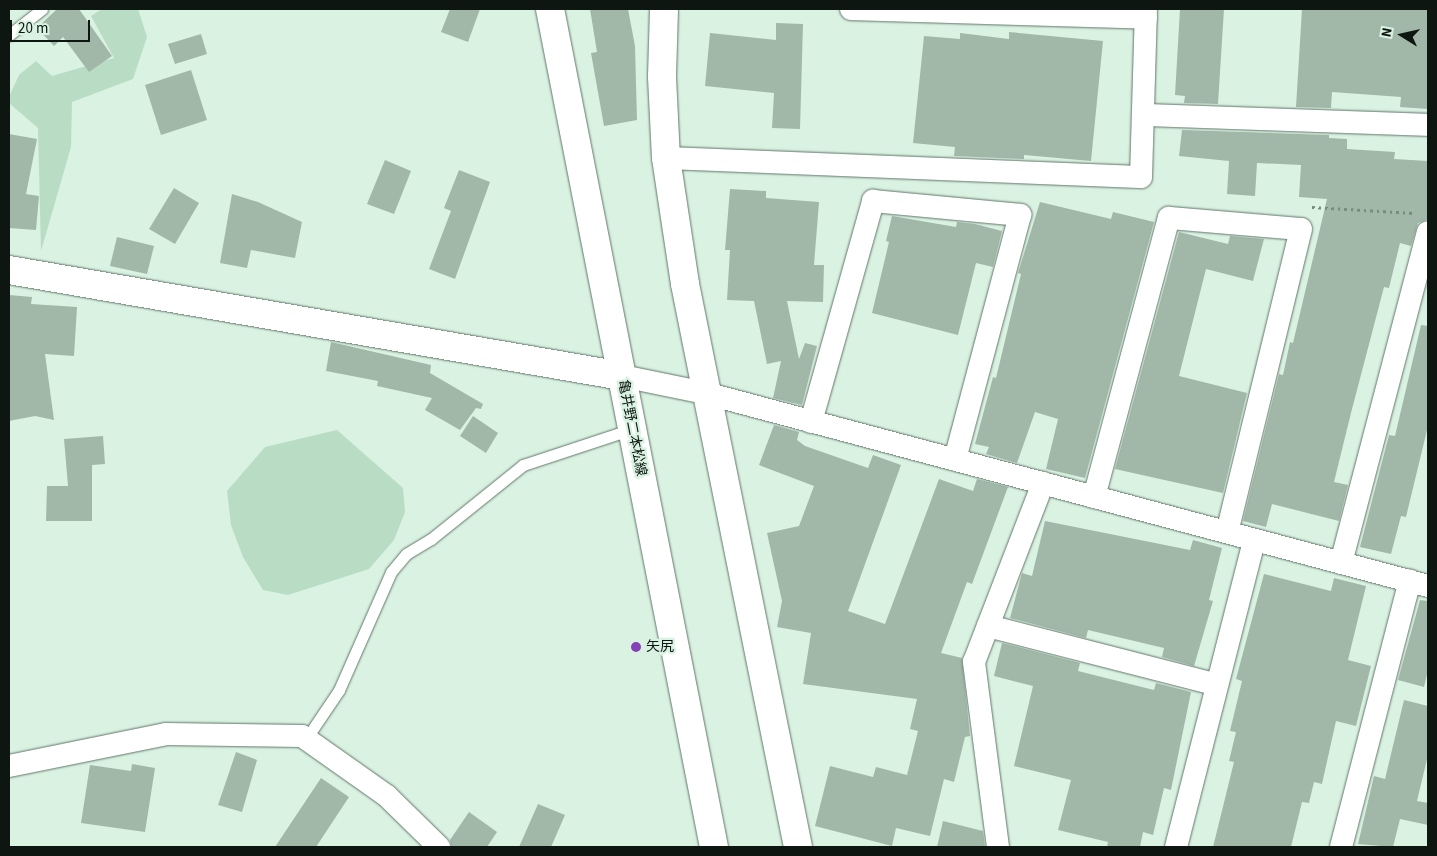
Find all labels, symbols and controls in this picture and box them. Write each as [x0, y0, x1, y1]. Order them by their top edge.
scale bar [12, 10, 92, 42]
north arrow [1377, 10, 1427, 60]
text: 20 m [18, 18, 48, 39]
text: N [1377, 26, 1398, 39]
street label: 亀井野二本松線 [614, 378, 650, 478]
place label: 矢尻 [646, 639, 674, 655]
marker: 矢尻 [630, 641, 642, 653]

